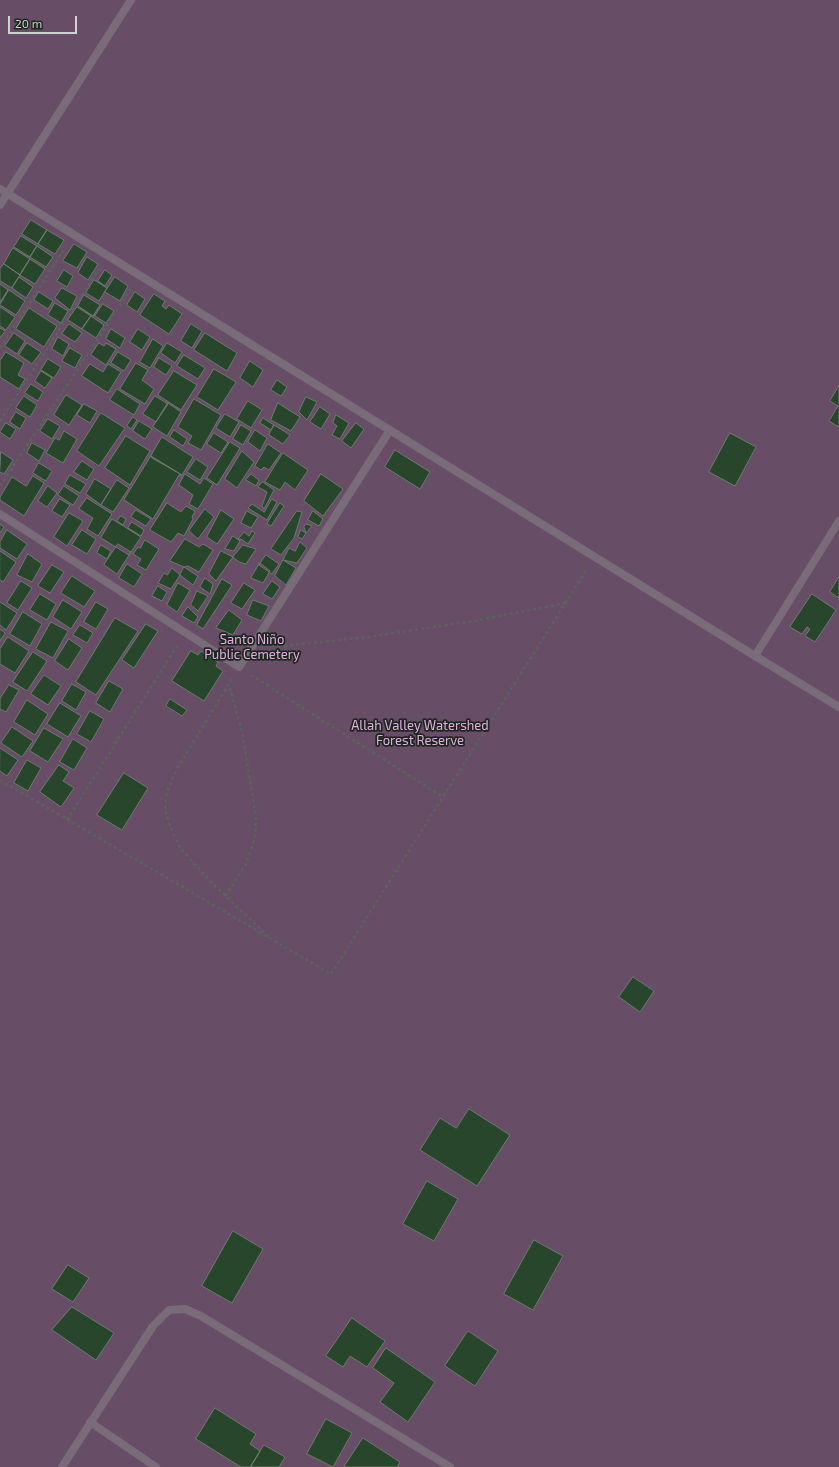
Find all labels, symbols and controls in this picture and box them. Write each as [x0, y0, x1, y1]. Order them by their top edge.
scale bar [10, 8, 79, 34]
text: 20 m [15, 16, 42, 30]
park label: Santo Niño Public Cemetery [204, 632, 300, 663]
park label: Allah Valley Watershed Forest Reserve [351, 718, 489, 749]

